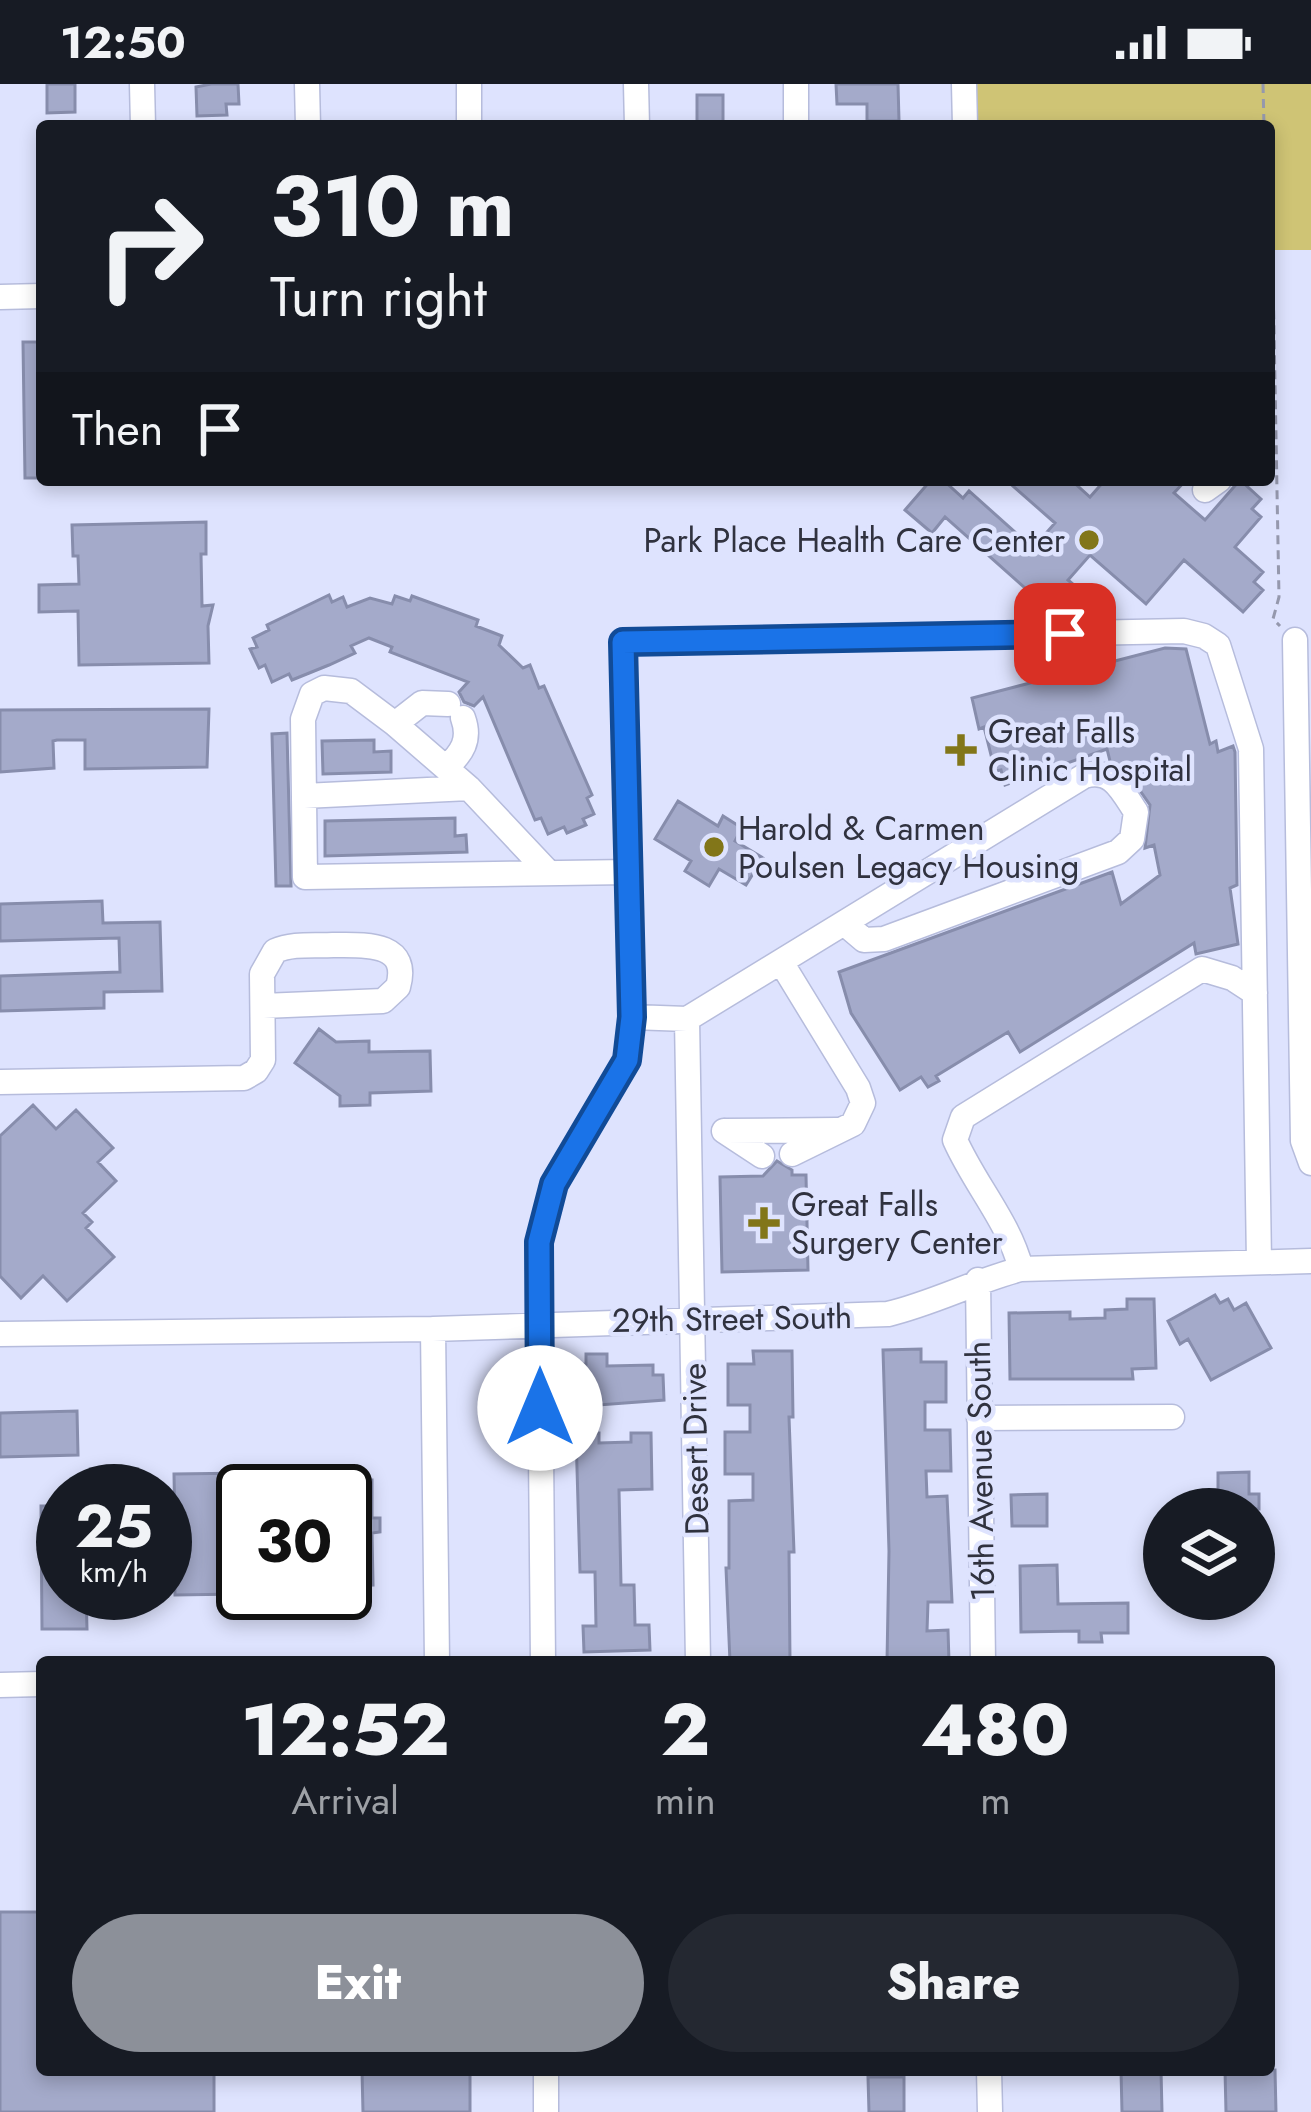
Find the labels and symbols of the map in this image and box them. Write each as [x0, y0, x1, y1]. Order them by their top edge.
place label: Park Place Health Care Center [644, 517, 1066, 564]
marker: Park Place Health Care Center [1076, 527, 1102, 553]
pin [1014, 583, 1116, 685]
place label: Great Falls Clinic Hospital [988, 708, 1192, 793]
marker: Great Falls Clinic Hospital [945, 734, 977, 766]
place label: Harold & Carmen Poulsen Legacy Housing [738, 805, 1079, 890]
marker: Harold & Carmen Poulsen Legacy Housing [701, 834, 727, 860]
place label: Great Falls Surgery Center [791, 1181, 1004, 1266]
marker: Great Falls Surgery Center [748, 1207, 780, 1239]
street label: 29th Street South [611, 1293, 853, 1344]
street label: 16th Avenue South [955, 1340, 1006, 1602]
position arrow [477, 1345, 603, 1471]
street label: Desert Drive [671, 1362, 720, 1536]
speed limit sign: 30 [216, 1464, 372, 1620]

